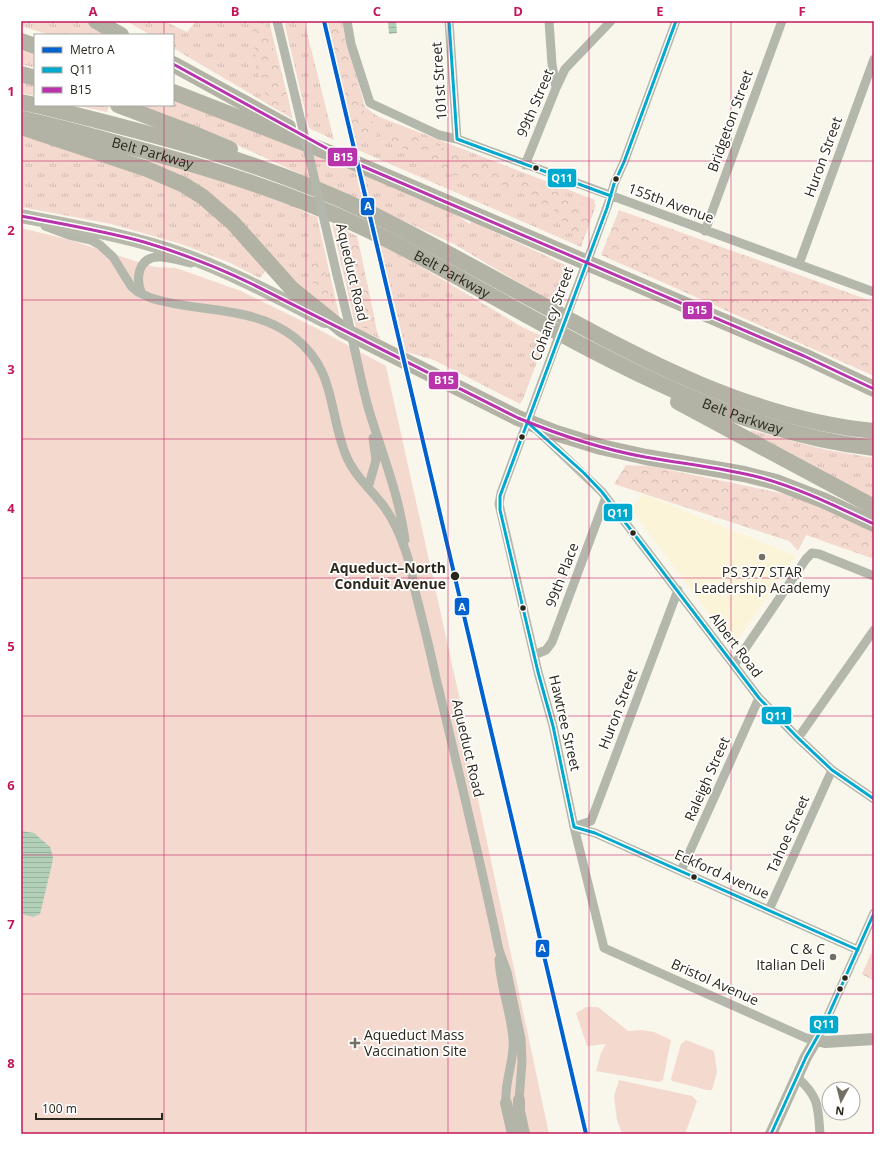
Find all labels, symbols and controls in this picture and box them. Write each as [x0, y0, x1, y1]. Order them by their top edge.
text: A [89, 2, 98, 20]
text: B [231, 2, 240, 20]
text: C [373, 2, 381, 20]
text: D [513, 2, 523, 20]
text: E [656, 2, 664, 20]
text: F [798, 2, 806, 20]
legend [34, 34, 174, 106]
text: Metro A [70, 41, 115, 58]
street label: 101st Street [426, 41, 451, 121]
text: Q11 [70, 61, 93, 78]
street label: 99th Street [512, 66, 557, 140]
street label: Bridgeton Street [702, 67, 757, 174]
text: B15 [70, 81, 92, 98]
text: 1 [7, 82, 15, 100]
street label: Huron Street [799, 114, 846, 200]
street label: Belt Parkway [110, 132, 197, 173]
line badge: B15 [327, 147, 358, 167]
text: B15 [333, 149, 353, 164]
unlabelled marker [531, 163, 541, 173]
line badge: Q11 [547, 168, 577, 188]
text: Q11 [551, 170, 573, 185]
unlabelled marker [611, 174, 621, 184]
street label: 155th Avenue [626, 178, 717, 227]
line badge: A [360, 197, 375, 216]
text: A [364, 198, 372, 213]
text: 2 [7, 221, 15, 239]
street label: Aqueduct Road [332, 221, 373, 323]
street label: Belt Parkway [411, 245, 495, 303]
street label: Cohancy Street [526, 264, 577, 363]
line badge: B15 [682, 301, 713, 320]
text: B15 [687, 302, 707, 317]
text: 3 [7, 360, 15, 378]
line badge: B15 [428, 371, 459, 390]
text: B15 [434, 372, 454, 387]
street label: Belt Parkway [700, 393, 786, 439]
unlabelled marker [517, 432, 527, 442]
text: 4 [7, 499, 15, 517]
line badge: Q11 [603, 503, 633, 522]
text: Q11 [607, 505, 629, 520]
unlabelled marker [628, 528, 638, 538]
street label: 99th Place [541, 540, 583, 610]
marker: PS 377 STAR Leadership Academy [757, 552, 767, 562]
place label: Aqueduct–North Conduit Avenue [330, 558, 446, 593]
place label: PS 377 STAR Leadership Academy [694, 562, 831, 597]
marker: Aqueduct–North Conduit Avenue [449, 570, 461, 582]
line badge: A [454, 597, 470, 616]
text: A [458, 599, 466, 614]
unlabelled marker [518, 603, 528, 613]
street label: Albert Road [706, 608, 767, 681]
text: 5 [7, 637, 15, 655]
street label: Huron Street [594, 666, 642, 752]
street label: Hawtree Street [545, 673, 586, 773]
street label: Aqueduct Road [448, 697, 489, 799]
line badge: Q11 [761, 706, 792, 725]
text: Q11 [765, 708, 787, 723]
street label: Raleigh Street [680, 734, 734, 824]
text: 6 [7, 776, 15, 794]
street label: Tahoe Street [762, 792, 813, 876]
street label: Eckford Avenue [672, 844, 773, 903]
unlabelled marker [689, 872, 699, 882]
text: 7 [7, 915, 15, 933]
line badge: A [535, 939, 550, 958]
place label: C & C Italian Deli [756, 939, 825, 974]
text: A [538, 940, 546, 955]
marker: C & C Italian Deli [828, 952, 838, 962]
street label: Bristol Avenue [668, 954, 762, 1009]
unlabelled marker [840, 973, 850, 983]
unlabelled marker [835, 984, 845, 994]
line badge: Q11 [809, 1015, 839, 1034]
text: Q11 [813, 1016, 835, 1031]
place label: Aqueduct Mass Vaccination Site [364, 1025, 467, 1060]
marker: Aqueduct Mass Vaccination Site [349, 1037, 361, 1049]
text: 8 [7, 1054, 15, 1072]
north arrow [821, 1081, 861, 1121]
scale bar [36, 1095, 162, 1121]
text: 100 m [42, 1100, 77, 1117]
text: N [834, 1103, 845, 1119]

